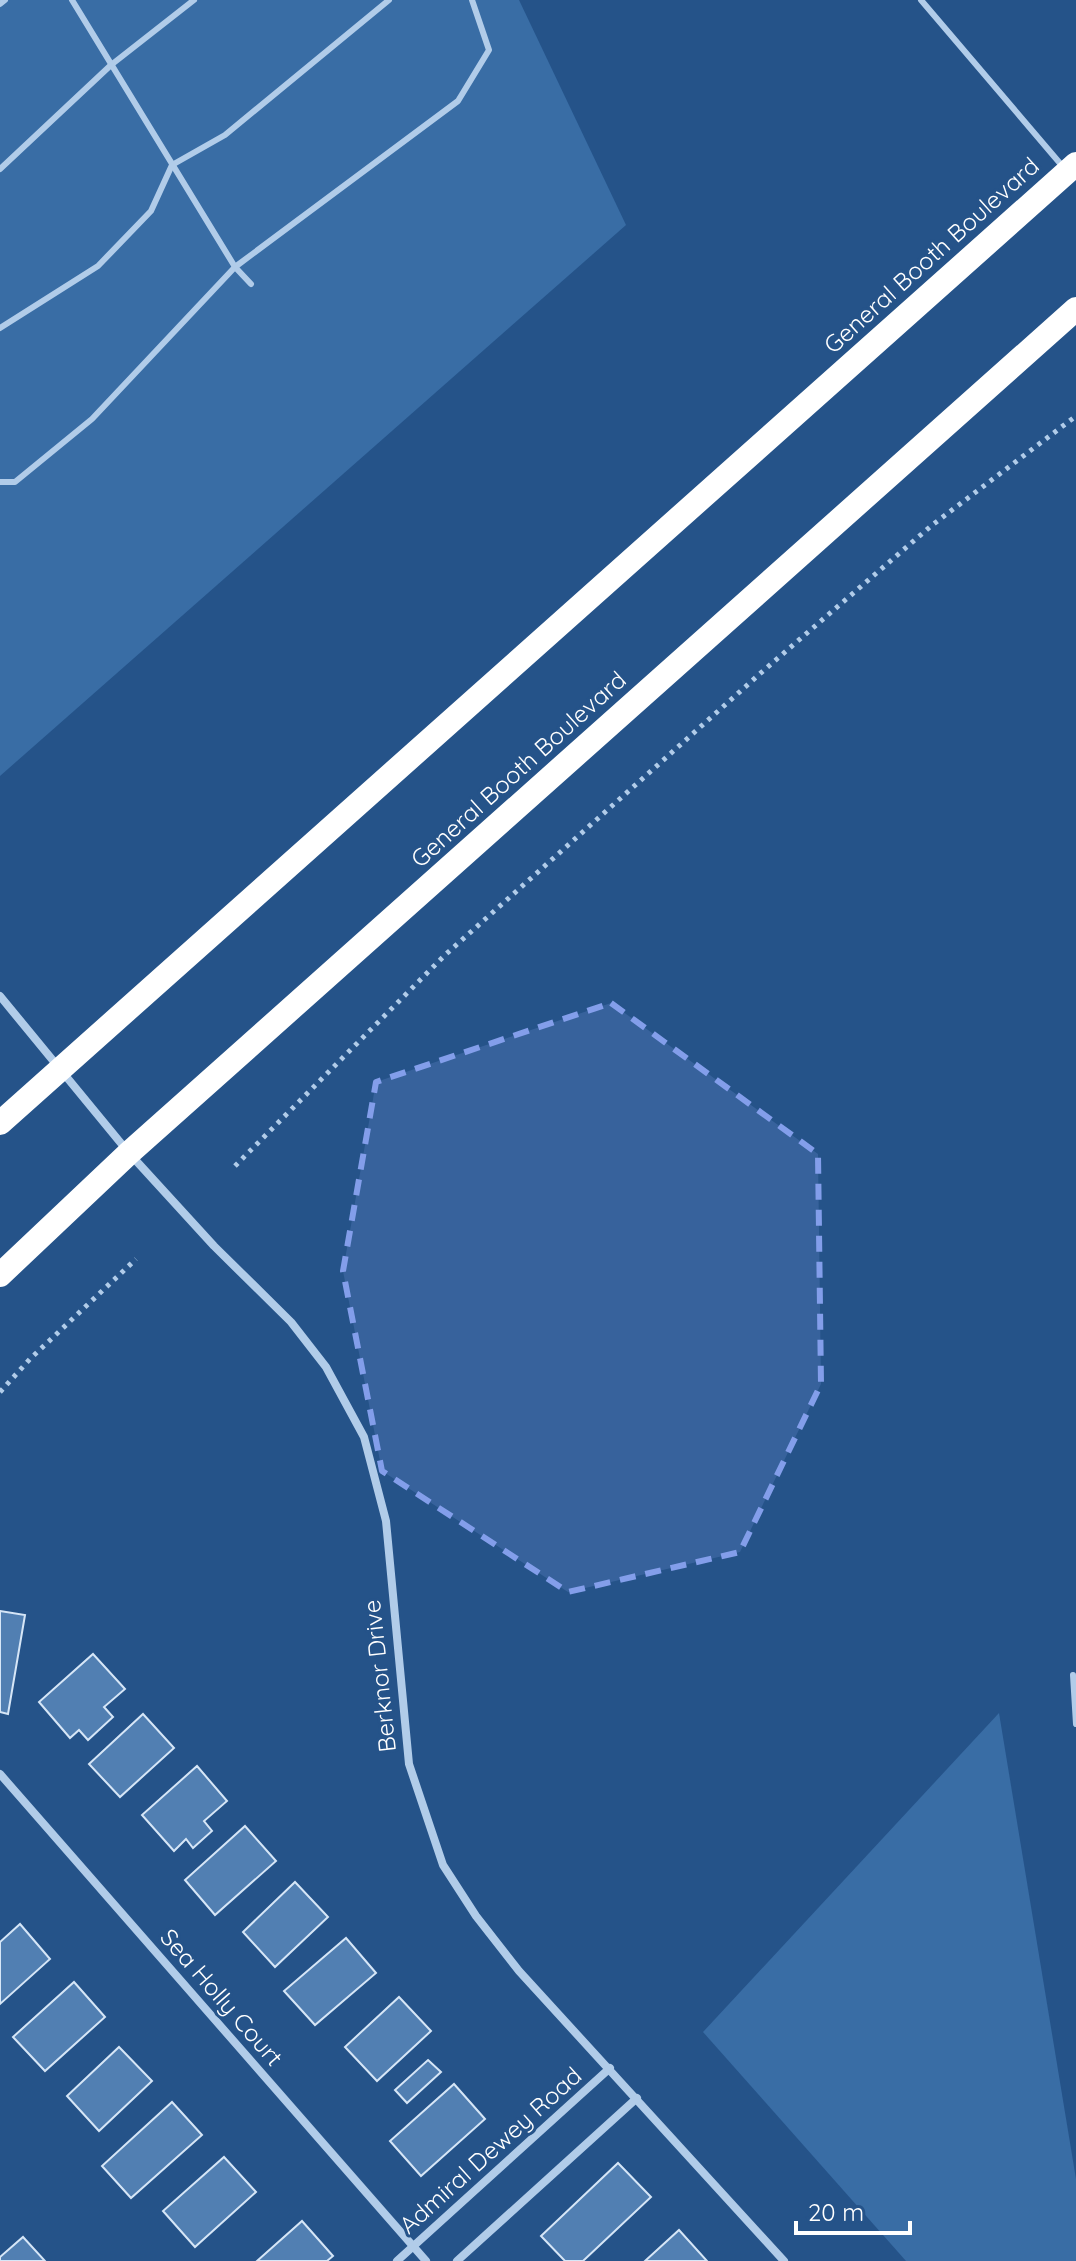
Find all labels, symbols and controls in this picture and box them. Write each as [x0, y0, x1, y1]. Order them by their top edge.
street label: General Booth Boulevard [817, 150, 1045, 360]
street label: General Booth Boulevard [404, 664, 632, 874]
street label: Berknor Drive [356, 1598, 402, 1754]
street label: Sea Holly Court [154, 1922, 290, 2072]
street label: Admiral Dewey Road [393, 2060, 587, 2240]
scale bar [796, 2185, 910, 2235]
text: 20 m [808, 2197, 864, 2227]

